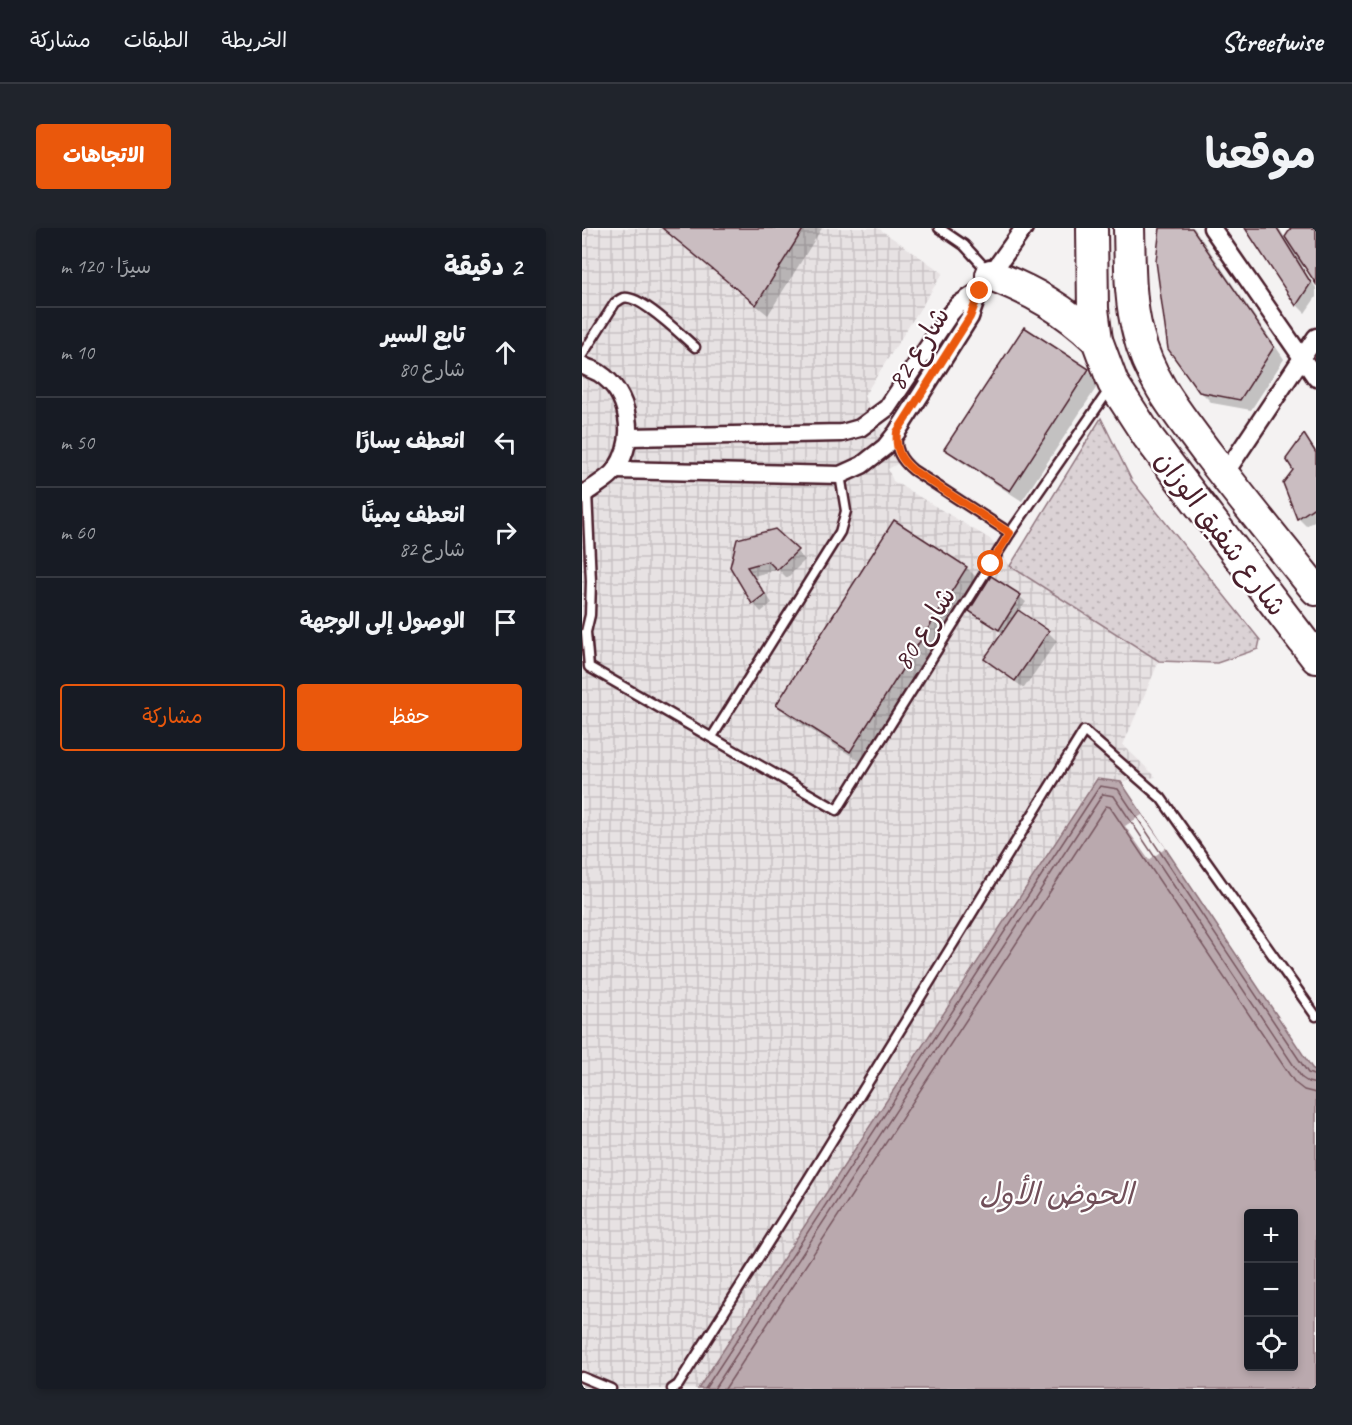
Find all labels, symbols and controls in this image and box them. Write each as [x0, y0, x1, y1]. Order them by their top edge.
text: Streetwise [1221, 24, 1322, 59]
text: مشاركة [30, 27, 91, 53]
text: الطبقات [124, 27, 189, 53]
text: الخريطة [222, 27, 287, 53]
button: الاتجاهات [36, 124, 171, 189]
text: موقعنا [1205, 128, 1316, 181]
text: 2 دقيقة [444, 250, 522, 283]
text: سيرًا · 120 m [60, 254, 151, 279]
route end [966, 277, 992, 303]
street label: شارع 82 [879, 299, 959, 398]
text: تابع السير [381, 321, 465, 349]
icon: ahead [489, 336, 522, 369]
text: 10 m [60, 340, 94, 365]
text: شارع 80 [399, 357, 465, 382]
icon: left [489, 426, 522, 459]
text: انعطف يسارًا [356, 427, 465, 455]
text: 50 m [60, 430, 94, 455]
street label: شارع شفيق الوزان [1146, 443, 1295, 624]
text: انعطف يمينًا [361, 501, 465, 529]
icon: right [489, 516, 522, 549]
text: 60 m [60, 520, 94, 545]
text: شارع 82 [399, 537, 465, 562]
route start [977, 550, 1003, 576]
street label: شارع 80 [885, 579, 965, 678]
icon: arrive [489, 606, 522, 639]
text: الوصول إلى الوجهة [300, 607, 465, 635]
button: مشاركة [60, 684, 285, 751]
button: حفظ [297, 684, 522, 751]
water label: الحوض الأول [979, 1174, 1136, 1213]
map controls [1244, 1209, 1298, 1371]
button: + [1244, 1209, 1298, 1263]
button: − [1244, 1263, 1298, 1317]
button: locate [1244, 1317, 1298, 1371]

